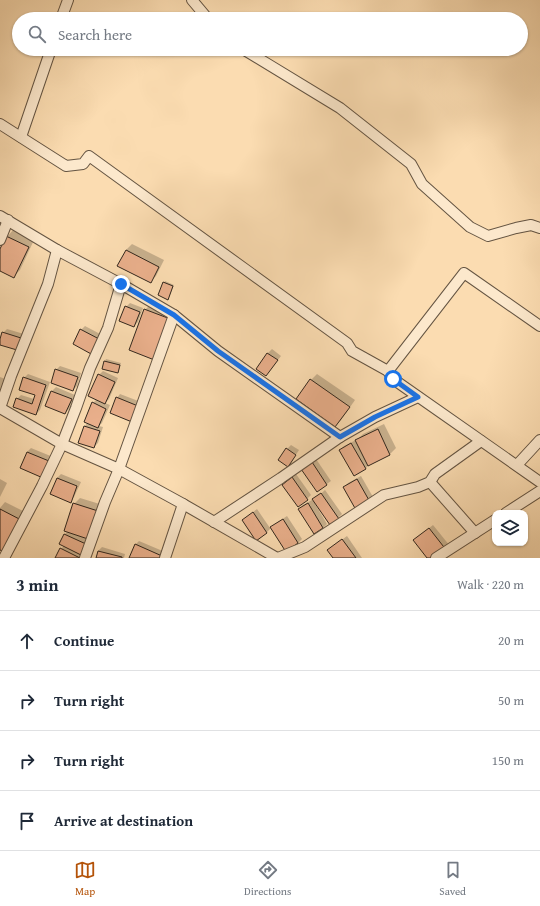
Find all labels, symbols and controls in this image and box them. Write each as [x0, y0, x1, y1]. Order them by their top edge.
search box [12, 12, 528, 56]
icon: search [26, 23, 48, 45]
text: Search here [58, 24, 132, 45]
route end [112, 275, 130, 293]
route start [384, 370, 402, 388]
map controls [492, 510, 528, 546]
button: layers [492, 510, 528, 546]
text: 3 min [16, 572, 58, 597]
text: Walk · 220 m [457, 575, 524, 594]
icon: ahead [16, 630, 38, 652]
text: Continue [54, 630, 115, 651]
text: 20 m [498, 631, 524, 650]
icon: right [16, 690, 38, 712]
text: Turn right [54, 690, 125, 711]
text: 50 m [498, 691, 524, 710]
icon: right [16, 750, 38, 772]
text: Turn right [54, 750, 125, 771]
text: 150 m [492, 751, 524, 770]
icon: arrive [16, 810, 38, 832]
text: Arrive at destination [54, 810, 193, 831]
tab: Map [74, 859, 96, 899]
tab: Directions [244, 859, 291, 899]
tab: Saved [439, 859, 466, 899]

